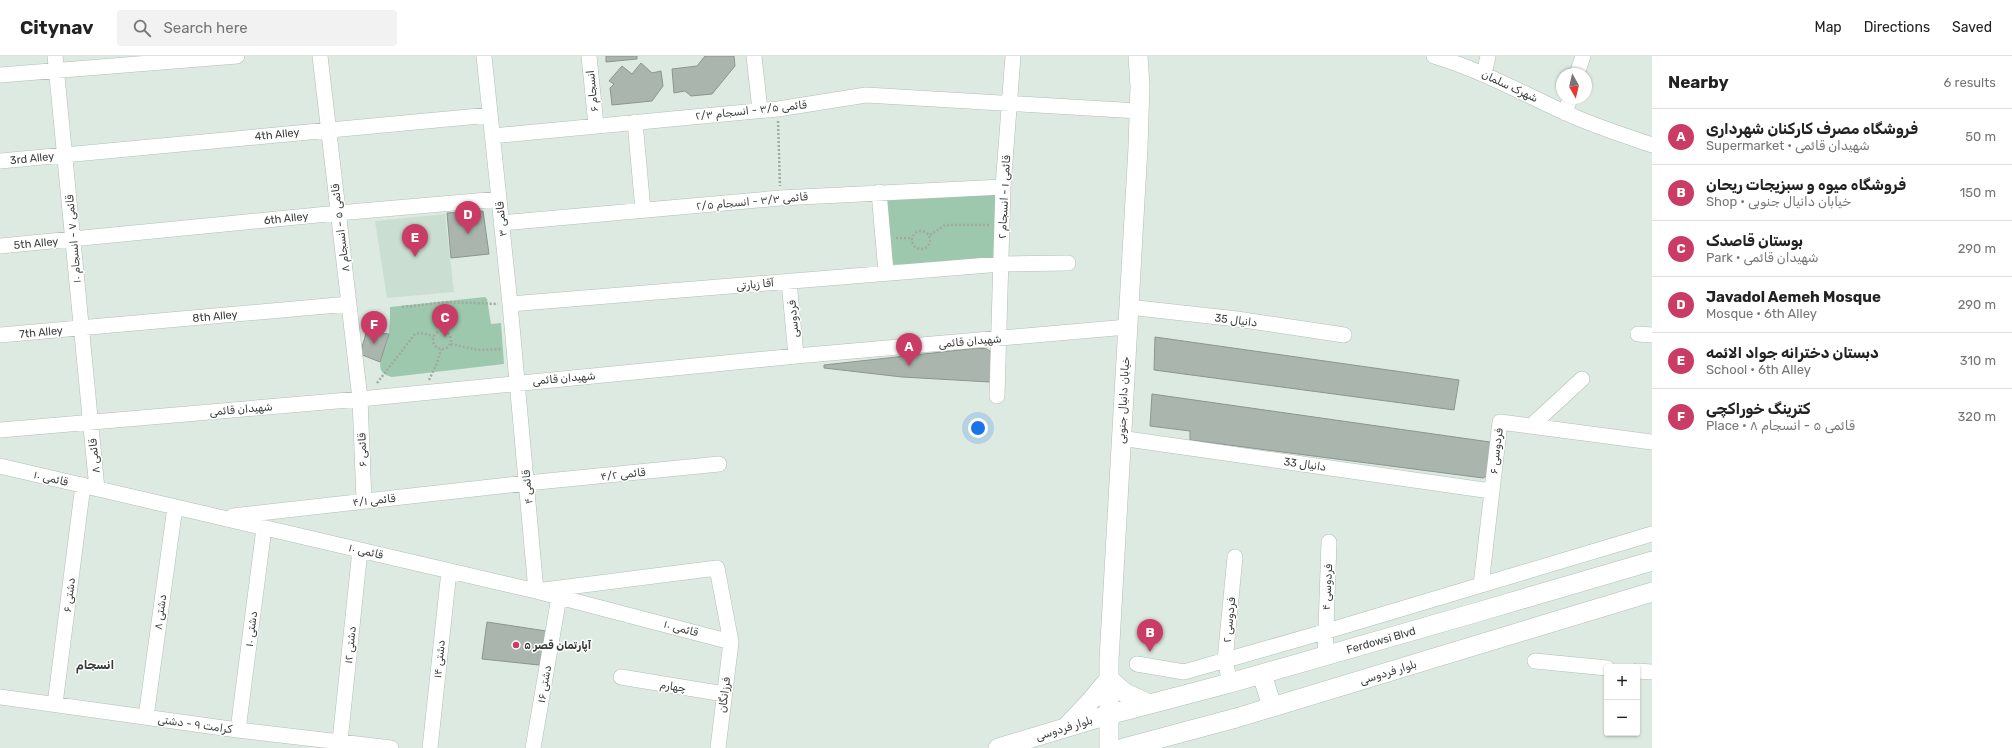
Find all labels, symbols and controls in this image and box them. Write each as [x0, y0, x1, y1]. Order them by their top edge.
search box [117, 10, 397, 46]
text: Citynav [20, 16, 93, 39]
icon: search [131, 17, 153, 39]
text: Search here [163, 19, 248, 37]
text: Map [1815, 19, 1842, 36]
text: Directions [1864, 19, 1930, 36]
text: Saved [1952, 19, 1992, 36]
street label: شهرک سلمان [1480, 68, 1540, 105]
north arrow [1556, 68, 1592, 104]
street label: انسجام ۶ [584, 69, 602, 112]
text: Nearby [1668, 72, 1729, 92]
text: 6 results [1944, 75, 1996, 90]
street label: قائمی ۳/۵ - انسجام ۲/۳ [695, 98, 808, 124]
text: فروشگاه مصرف کارکنان شهرداری [1706, 120, 1918, 138]
street label: 4th Alley [254, 126, 300, 143]
text: A [1676, 129, 1686, 144]
text: 50 m [1965, 129, 1996, 144]
text: Supermarket · شهیدان قائمی [1706, 138, 1870, 153]
street label: 3rd Alley [9, 150, 55, 167]
street label: قائمی ۱ - انسجام ۲ [996, 155, 1014, 239]
text: فروشگاه میوه و سبزیجات ریحان [1706, 176, 1906, 194]
street label: قائمی ۵ - انسجام ۸ [329, 183, 353, 273]
text: B [1676, 185, 1686, 200]
text: 150 m [1960, 185, 1996, 200]
street label: قائمی ۳/۳ - انسجام ۲/۵ [696, 190, 809, 214]
street label: قائمی ۷ - انسجام ۱۰ [63, 194, 85, 284]
text: Shop · خیابان دانیال جنوبی [1706, 194, 1851, 209]
pin: D [455, 201, 481, 234]
street label: قائمی ۳ [493, 201, 510, 237]
street label: 6th Alley [263, 210, 309, 227]
pin: E [402, 224, 428, 257]
text: بوستان قاصدک [1706, 232, 1803, 250]
street label: 5th Alley [13, 235, 59, 252]
text: C [1676, 241, 1686, 256]
text: 290 m [1958, 241, 1996, 256]
text: Park · شهیدان قائمی [1706, 250, 1819, 265]
street label: آقا زیارتی [736, 276, 775, 293]
text: Javadol Aemeh Mosque [1706, 288, 1881, 306]
text: D [1676, 297, 1686, 312]
text: 290 m [1958, 297, 1996, 312]
street label: فردوسی [785, 300, 803, 338]
pin: C [432, 304, 458, 337]
text: Mosque · 6th Alley [1706, 306, 1817, 321]
street label: 8th Alley [192, 308, 238, 325]
pin: F [361, 311, 387, 344]
street label: دانیال 35 [1214, 311, 1258, 330]
street label: 7th Alley [19, 324, 63, 341]
street label: شهیدان قائمی [938, 332, 1002, 351]
pin: A [896, 333, 922, 366]
text: دبستان دخترانه جواد الائمه [1706, 344, 1879, 362]
text: E [1677, 353, 1685, 368]
text: 310 m [1960, 353, 1996, 368]
street label: خیابان دانیال جنوبی [1115, 356, 1133, 444]
text: School · 6th Alley [1706, 362, 1811, 377]
street label: شهیدان قائمی [532, 369, 596, 388]
street label: شهیدان قائمی [209, 400, 273, 419]
text: کترینگ خوراکچی [1706, 400, 1810, 418]
text: F [1677, 409, 1685, 424]
text: 320 m [1958, 409, 1996, 424]
your location [968, 418, 988, 438]
text: Place · قائمی ۵ - انسجام ۸ [1706, 418, 1855, 433]
street label: فردوسی ۶ [1487, 427, 1507, 475]
street label: قائمی ۶ [355, 433, 370, 467]
street label: قائمی ۸ [86, 438, 103, 474]
street label: دانیال 33 [1283, 455, 1327, 474]
street label: قائمی ۴/۲ [600, 466, 646, 483]
street label: قائمی ۱۰ [32, 468, 69, 489]
street label: قائمی ۴ [520, 469, 535, 505]
street label: قائمی ۴/۱ [352, 492, 396, 509]
street label: قائمی ۱۰ [347, 541, 384, 562]
street label: فردوسی ۴ [1320, 563, 1336, 611]
street label: دشتی ۶ [61, 577, 78, 613]
street label: دشتی ۸ [152, 593, 169, 631]
street label: فردوسی ۲ [1221, 597, 1239, 644]
street label: دشتی ۱۰ [243, 611, 260, 648]
street label: قائمی ۱۰ [662, 618, 699, 639]
pin: B [1137, 619, 1163, 652]
street label: Ferdowsi Blvd [1345, 624, 1417, 657]
street label: دشتی ۱۲ [342, 626, 359, 664]
street label: دشتی ۱۴ [431, 639, 448, 679]
place label: آپارتمان قصر ۵ [524, 639, 592, 653]
marker: آپارتمان قصر ۵ [511, 640, 521, 650]
district label: انسجام [76, 658, 114, 674]
street label: بلوار فردوسی [1358, 658, 1419, 688]
street label: دشتی ۱۶ [535, 664, 554, 704]
map controls [1604, 664, 1640, 736]
button: + [1604, 664, 1640, 700]
street label: فرزانگان [716, 676, 733, 714]
street label: چهارم [659, 678, 687, 696]
button: − [1604, 700, 1640, 736]
street label: کرامت ۹ - دشتی [157, 713, 233, 736]
street label: بلوار فردوسی [1034, 714, 1095, 744]

